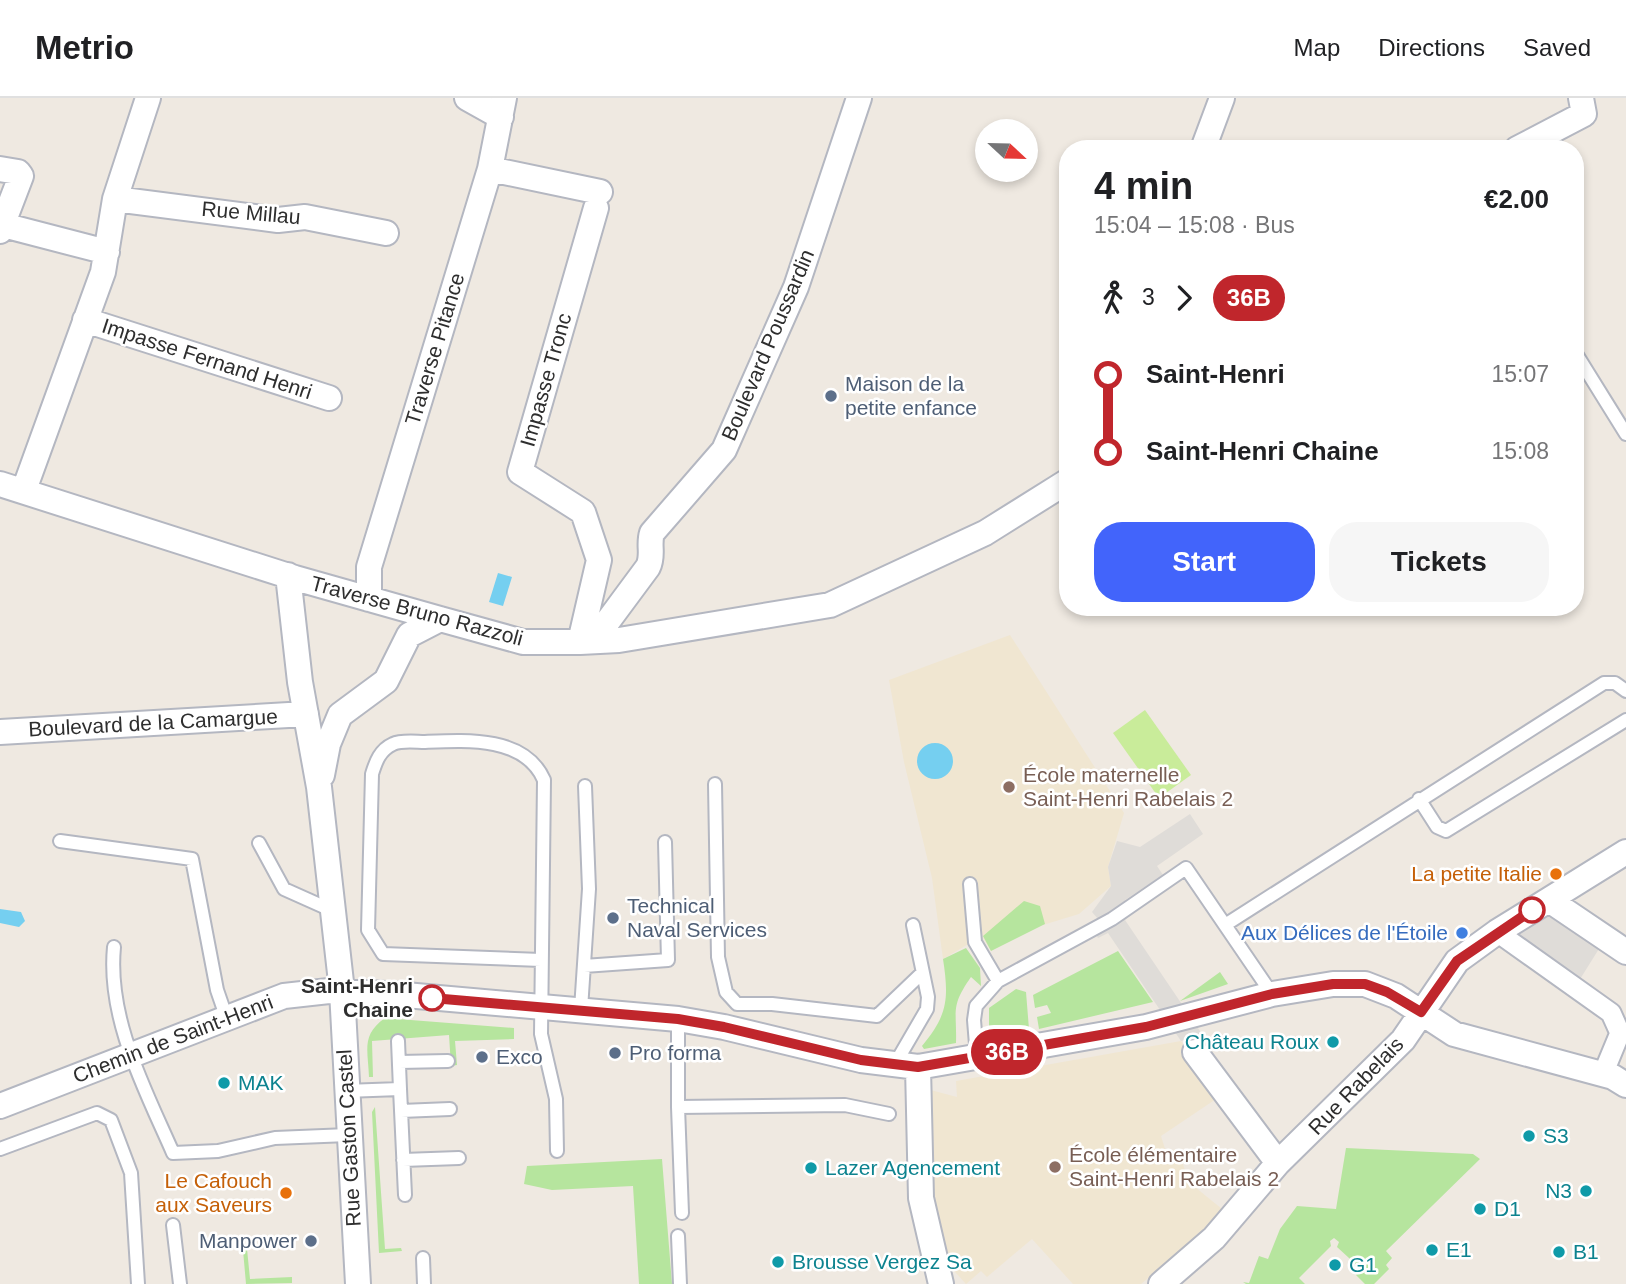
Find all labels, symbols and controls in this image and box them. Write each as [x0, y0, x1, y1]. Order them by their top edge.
text: Metrio [35, 29, 134, 66]
text: Map [1294, 34, 1340, 61]
text: Directions [1378, 34, 1485, 61]
text: Saved [1523, 34, 1591, 61]
north arrow [975, 119, 1038, 182]
map controls [975, 119, 1038, 182]
text: 4 min [1094, 165, 1193, 207]
text: €2.00 [1484, 184, 1549, 214]
street label: Rue Millau [201, 197, 301, 228]
text: 15:04 – 15:08 · Bus [1094, 212, 1295, 238]
street label: Boulevard Poussardin [717, 246, 818, 444]
street label: Traverse Pitance [400, 270, 469, 428]
icon: walk [1094, 279, 1132, 317]
icon: forward [1165, 279, 1203, 317]
text: 3 [1142, 284, 1155, 310]
text: 36B [1227, 284, 1271, 311]
street label: Impasse Tronc [515, 310, 576, 449]
street label: Impasse Fernand Henri [99, 314, 315, 403]
text: Saint-Henri [1146, 359, 1285, 389]
text: 15:07 [1491, 361, 1549, 387]
place label: Maison de la petite enfance [845, 372, 977, 419]
marker: Maison de la petite enfance [823, 388, 839, 404]
text: Saint-Henri Chaine [1146, 436, 1379, 466]
text: 15:08 [1491, 438, 1549, 464]
button: Start [1094, 522, 1315, 602]
button: Tickets [1329, 522, 1549, 602]
street label: Traverse Bruno Razzoli [309, 571, 526, 650]
street label: Boulevard de la Camargue [28, 704, 278, 741]
place label: École maternelle Saint-Henri Rabelais 2 [1023, 763, 1233, 810]
marker: École maternelle Saint-Henri Rabelais 2 [1001, 779, 1017, 795]
place label: La petite Italie [1411, 862, 1542, 885]
marker: La petite Italie [1548, 866, 1564, 882]
place label: Technical Naval Services [627, 894, 767, 941]
unlabelled marker [1519, 897, 1545, 923]
marker: Technical Naval Services [605, 910, 621, 926]
place label: Aux Délices de l'Étoile [1241, 921, 1448, 944]
marker: Aux Délices de l'Étoile [1454, 925, 1470, 941]
place label: Saint-Henri Chaine [301, 974, 413, 1021]
marker: Saint-Henri Chaine [419, 985, 445, 1011]
street label: Chemin de Saint-Henri [70, 990, 276, 1087]
line badge: 36B [967, 1029, 1047, 1075]
place label: Château Roux [1185, 1030, 1319, 1053]
street label: Rue Rabelais [1304, 1032, 1408, 1139]
marker: Château Roux [1325, 1034, 1341, 1050]
text: 36B [985, 1038, 1029, 1065]
place label: Pro forma [629, 1041, 722, 1064]
place label: Exco [496, 1045, 543, 1068]
marker: Pro forma [607, 1045, 623, 1061]
street label: Rue Gaston Castel [332, 1049, 365, 1227]
marker: Exco [474, 1049, 490, 1065]
place label: MAK [238, 1071, 284, 1094]
marker: MAK [216, 1075, 232, 1091]
place label: S3 [1543, 1124, 1569, 1147]
marker: S3 [1521, 1128, 1537, 1144]
place label: École élémentaire Saint-Henri Rabelais 2 [1069, 1143, 1279, 1190]
place label: Lazer Agencement [825, 1156, 1000, 1179]
marker: École élémentaire Saint-Henri Rabelais 2 [1047, 1159, 1063, 1175]
marker: Lazer Agencement [803, 1160, 819, 1176]
place label: Le Cafouch aux Saveurs [155, 1169, 272, 1216]
place label: N3 [1545, 1179, 1572, 1202]
marker: N3 [1578, 1183, 1594, 1199]
marker: Le Cafouch aux Saveurs [278, 1185, 294, 1201]
place label: D1 [1494, 1197, 1521, 1220]
marker: D1 [1472, 1201, 1488, 1217]
place label: Manpower [199, 1229, 297, 1252]
marker: Manpower [303, 1233, 319, 1249]
place label: E1 [1446, 1238, 1472, 1261]
place label: B1 [1573, 1240, 1599, 1263]
marker: E1 [1424, 1242, 1440, 1258]
marker: B1 [1551, 1244, 1567, 1260]
place label: Brousse Vergez Sa [792, 1250, 972, 1273]
place label: G1 [1349, 1253, 1377, 1276]
marker: Brousse Vergez Sa [770, 1254, 786, 1270]
marker: G1 [1327, 1257, 1343, 1273]

